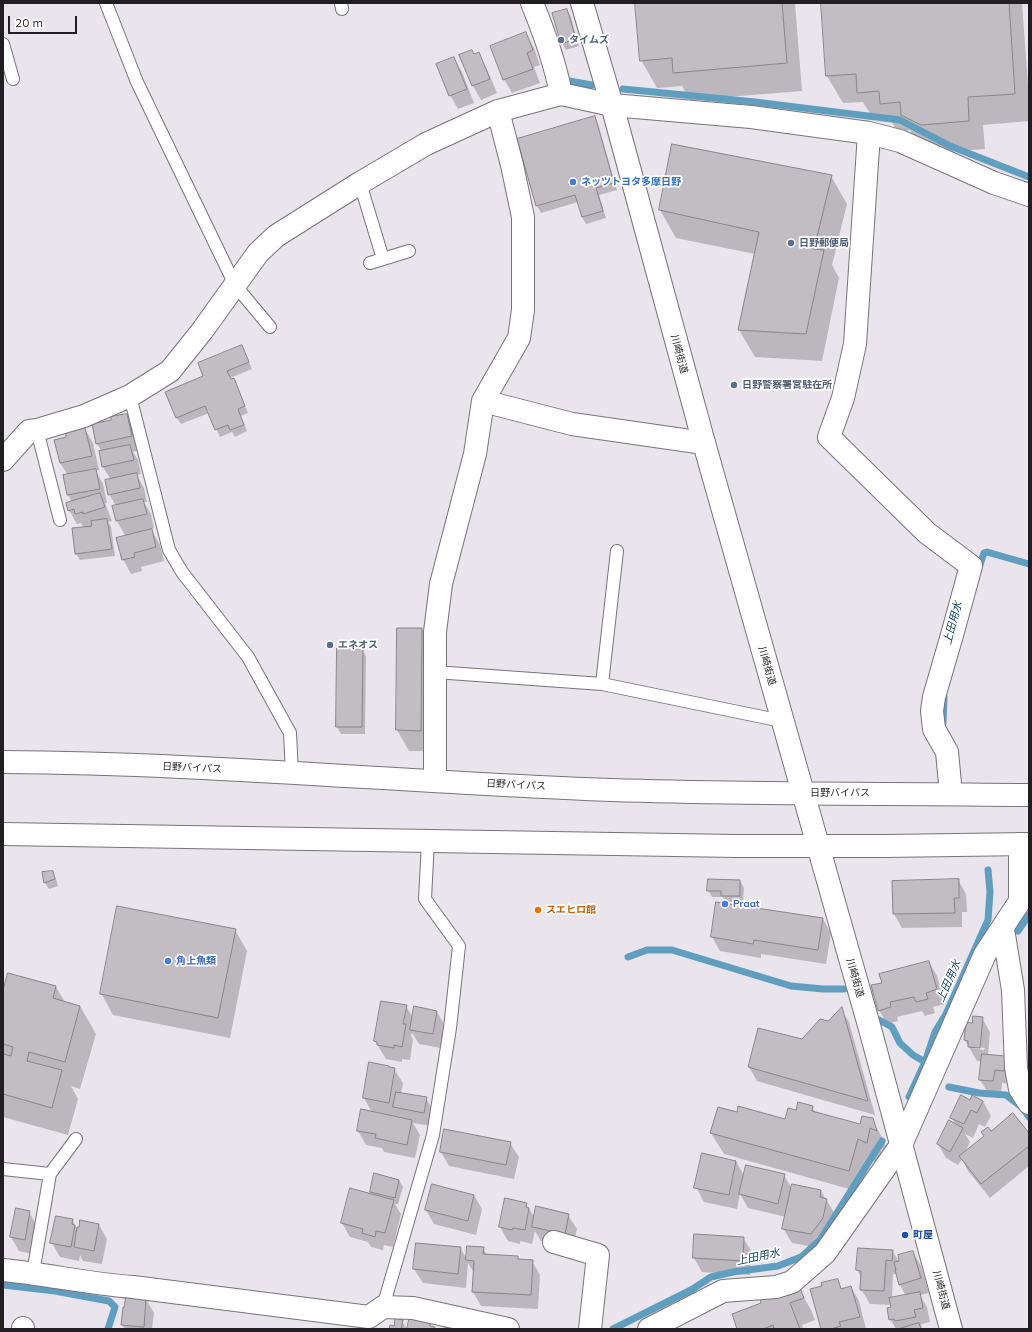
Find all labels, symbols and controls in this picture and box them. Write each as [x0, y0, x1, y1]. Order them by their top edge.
scale bar [10, 8, 79, 34]
text: 20 m [15, 15, 43, 30]
place label: タイムズ [569, 34, 609, 46]
marker: タイムズ [556, 35, 566, 45]
place label: ネッツトヨタ多摩日野 [581, 176, 681, 188]
marker: ネッツトヨタ多摩日野 [568, 177, 578, 187]
place label: 日野郵便局 [799, 237, 849, 249]
marker: 日野郵便局 [786, 238, 796, 248]
street label: 川崎街道 [668, 333, 690, 375]
place label: 日野警察署宮駐在所 [742, 379, 832, 391]
marker: 日野警察署宮駐在所 [729, 380, 739, 390]
water label: 上田用水 [941, 600, 965, 646]
place label: エネオス [338, 639, 378, 651]
marker: エネオス [325, 640, 335, 650]
street label: 川崎街道 [756, 645, 778, 687]
street label: 日野バイパス [162, 760, 222, 776]
street label: 日野バイパス [486, 777, 546, 793]
street label: 日野バイパス [810, 787, 870, 799]
place label: Praat [733, 898, 760, 910]
marker: Praat [720, 899, 730, 909]
place label: スエヒロ館 [546, 904, 596, 916]
marker: スエヒロ館 [533, 905, 543, 915]
place label: 角上魚類 [176, 955, 216, 967]
marker: 角上魚類 [163, 956, 173, 966]
street label: 川崎街道 [844, 957, 866, 999]
water label: 上田用水 [934, 958, 964, 1004]
place label: 町屋 [913, 1229, 933, 1241]
marker: 町屋 [900, 1230, 910, 1240]
water label: 上田用水 [735, 1246, 781, 1268]
street label: 川崎街道 [930, 1269, 952, 1311]

